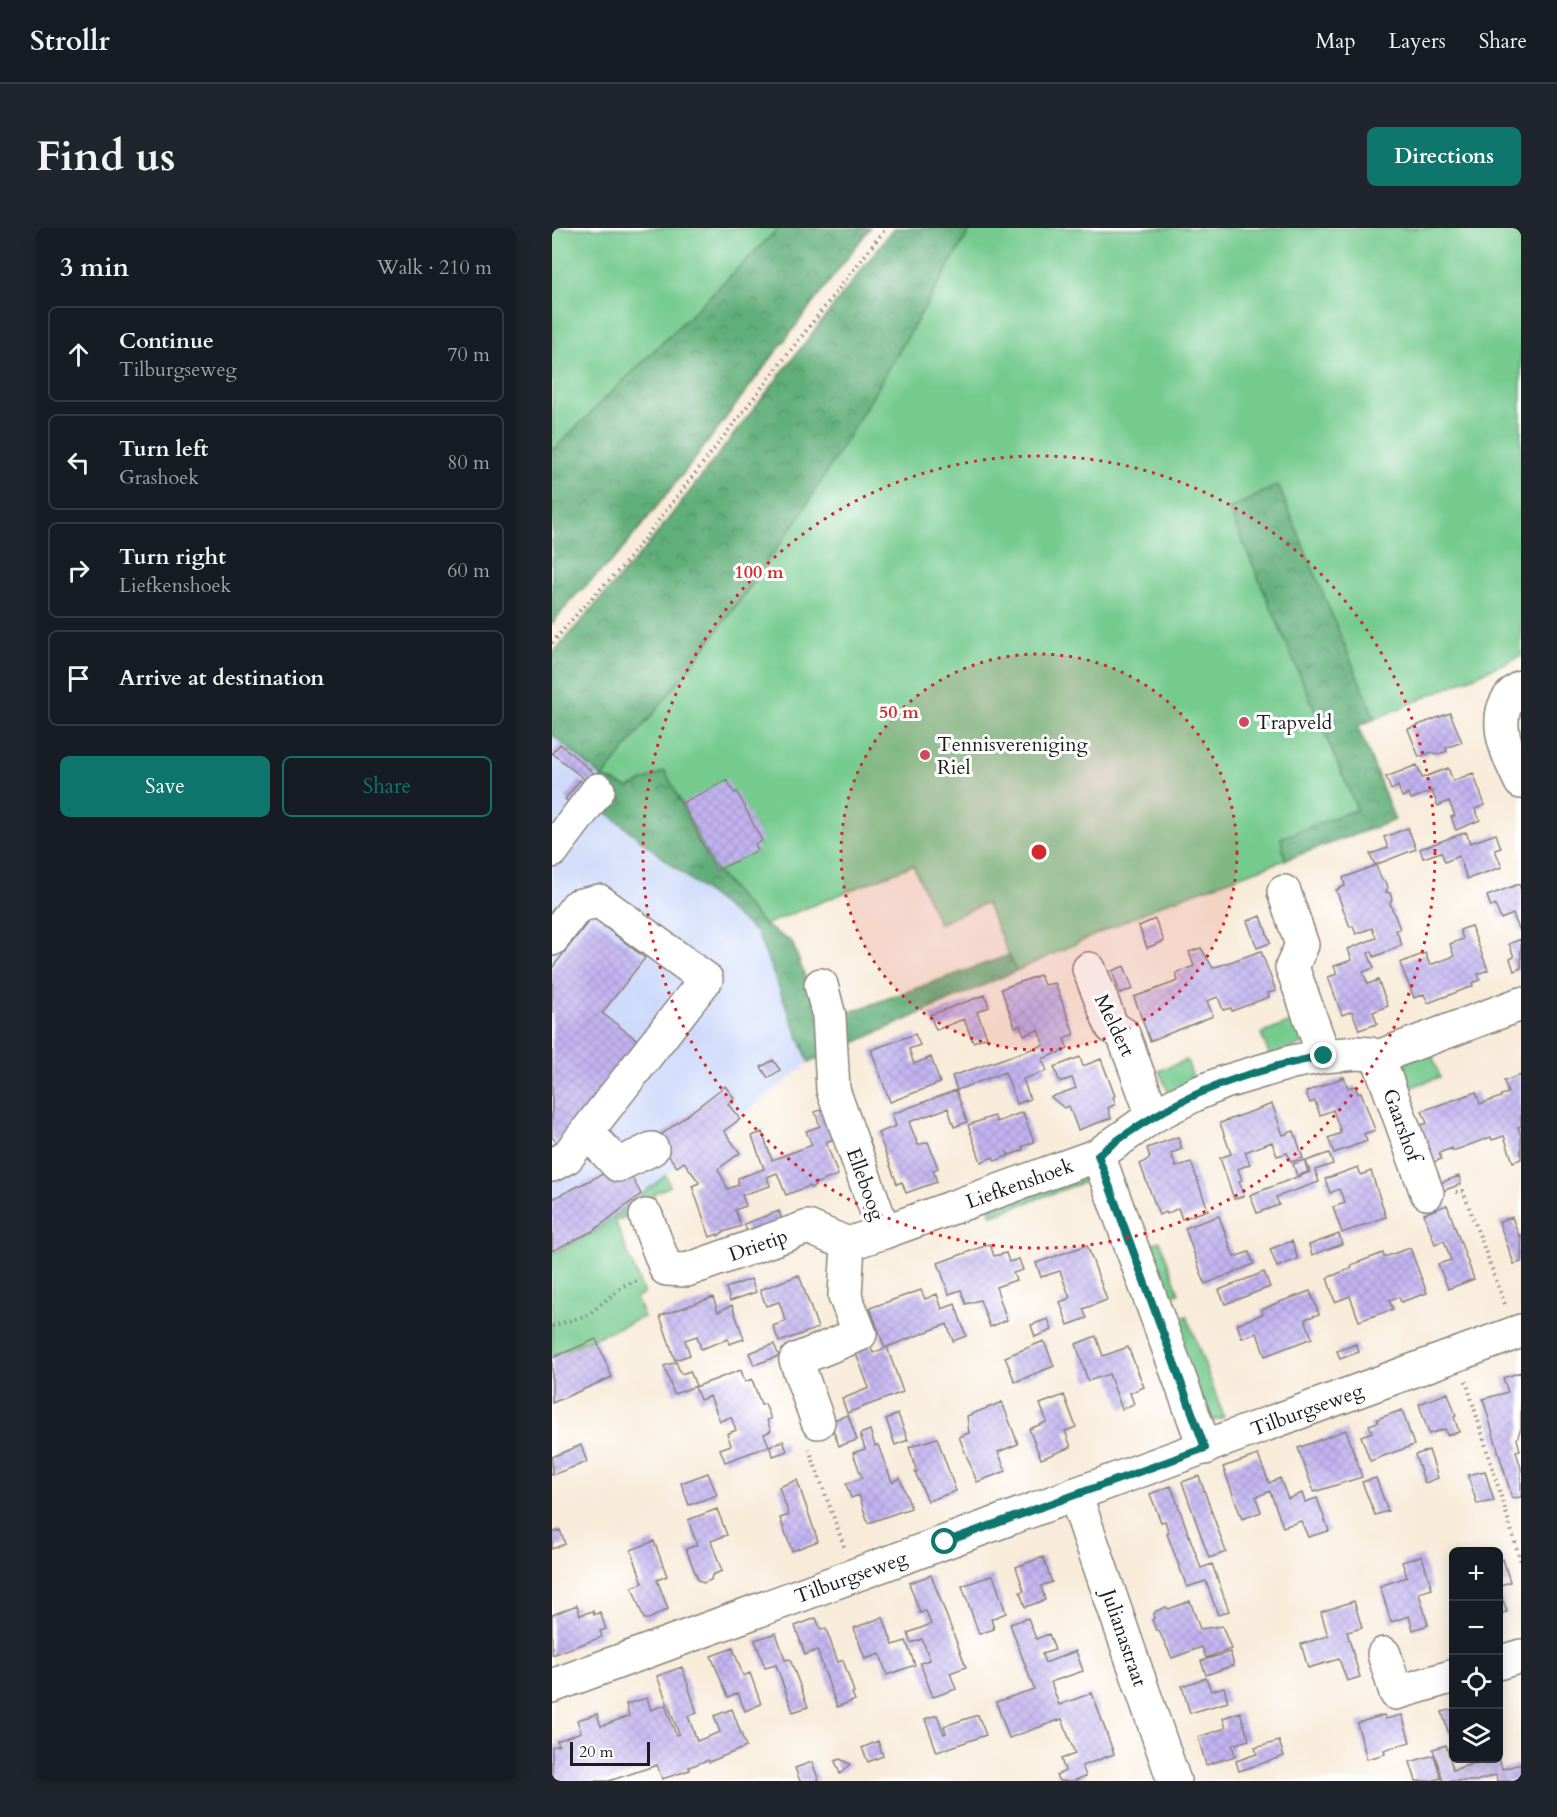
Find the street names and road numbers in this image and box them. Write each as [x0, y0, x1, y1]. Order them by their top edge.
street label: Meldert [1088, 989, 1142, 1062]
street label: Gaarshof [1377, 1085, 1428, 1168]
street label: Elleboog [840, 1144, 891, 1225]
street label: Liefkenshoek [962, 1152, 1077, 1215]
street label: Drietip [725, 1222, 791, 1268]
street label: Tilburgseweg [1247, 1377, 1368, 1443]
street label: Tilburgseweg [791, 1544, 911, 1610]
street label: Julianastraat [1094, 1583, 1154, 1691]

